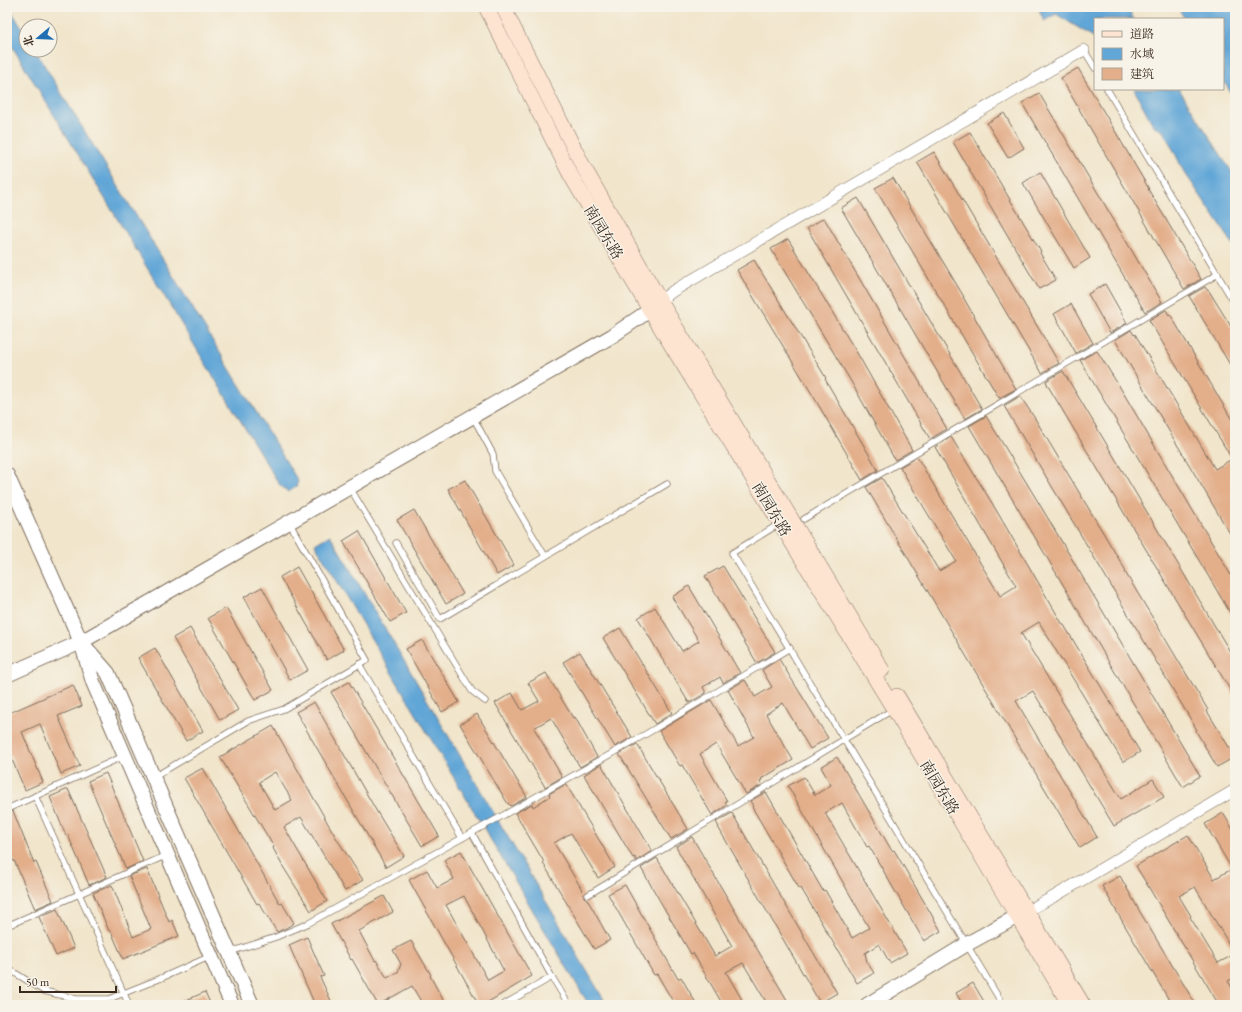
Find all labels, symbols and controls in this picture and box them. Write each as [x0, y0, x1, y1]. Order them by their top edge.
north arrow [18, 18, 58, 58]
legend [1094, 18, 1224, 90]
text: 道路 [1130, 26, 1154, 42]
text: 北 [20, 34, 37, 49]
text: 水域 [1130, 46, 1154, 62]
text: 建筑 [1130, 66, 1154, 82]
street label: 南园东路 [580, 201, 628, 263]
street label: 南园东路 [748, 478, 796, 540]
street label: 南园东路 [916, 756, 964, 818]
scale bar [20, 968, 116, 994]
text: 50 m [26, 974, 50, 990]

